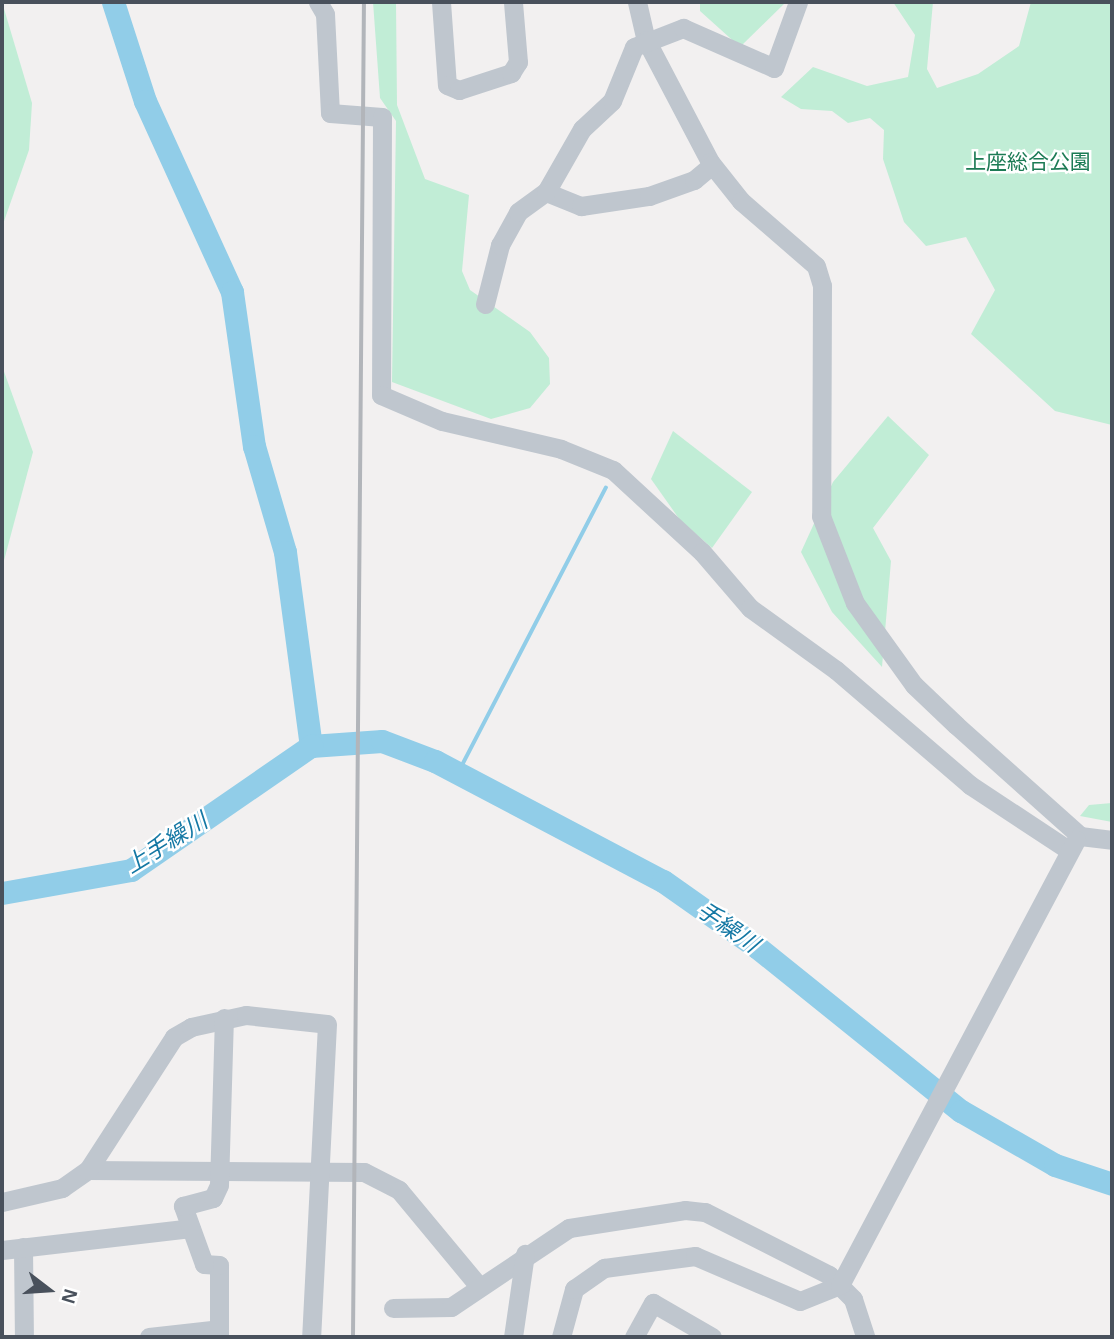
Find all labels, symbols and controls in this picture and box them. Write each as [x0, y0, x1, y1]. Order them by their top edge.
park label: 上座総合公園 [965, 149, 1091, 175]
water label: 上手繰川 [120, 807, 212, 879]
water label: 手繰川 [692, 896, 764, 958]
north arrow [14, 1255, 84, 1325]
text: N [58, 1287, 82, 1306]

